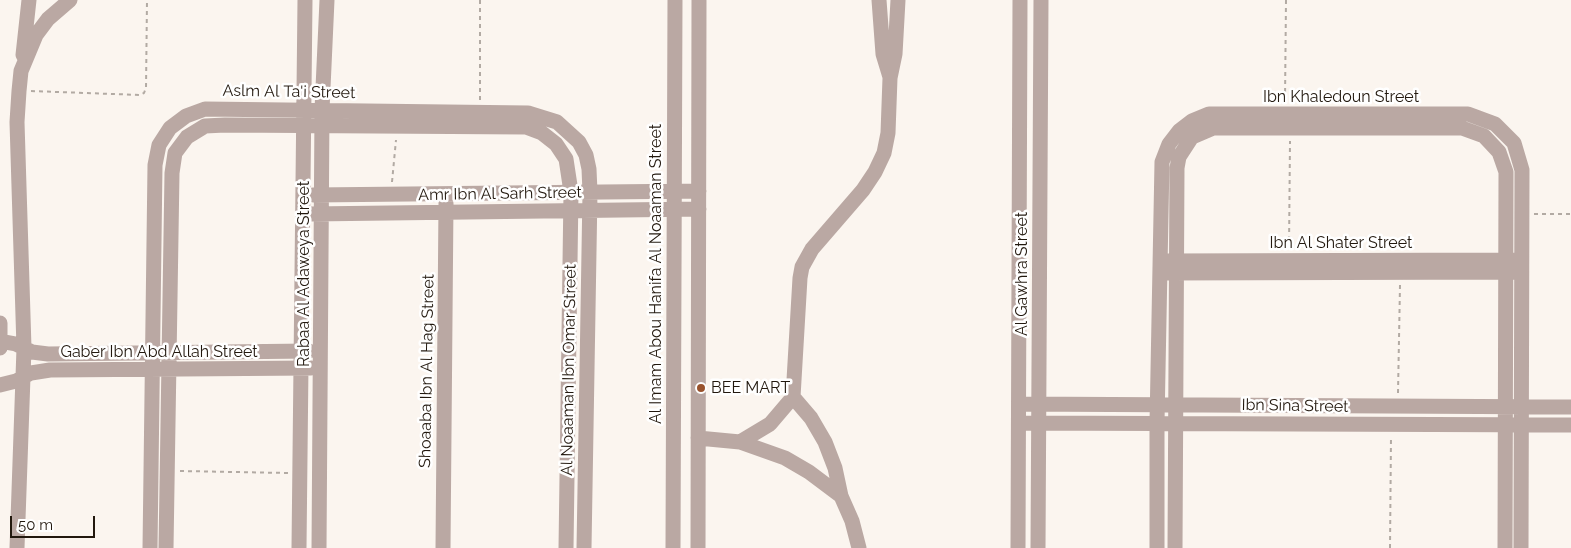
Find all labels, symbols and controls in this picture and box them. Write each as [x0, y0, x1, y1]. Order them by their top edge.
street label: Aslm Al Ta'i Street [222, 81, 356, 103]
street label: Ibn Khaledoun Street [1263, 87, 1419, 107]
street label: Al Imam Abou Hanifa Al Noaaman Street [646, 124, 666, 424]
street label: Rabaa Al Adaweya Street [294, 181, 314, 367]
street label: Amr Ibn Al Sarh Street [418, 183, 582, 205]
street label: Al Gawhra Street [1012, 212, 1032, 336]
street label: Ibn Al Shater Street [1270, 233, 1412, 253]
street label: Al Noaaman Ibn Omar Street [558, 264, 580, 476]
street label: Shoaaba Ibn Al Hag Street [416, 274, 438, 468]
street label: Gaber Ibn Abd Allah Street [60, 342, 258, 362]
place label: BEE MART [711, 378, 790, 398]
marker: BEE MART [695, 382, 707, 394]
street label: Ibn Sina Street [1241, 395, 1349, 417]
scale bar [12, 506, 98, 538]
text: 50 m [18, 516, 53, 534]

